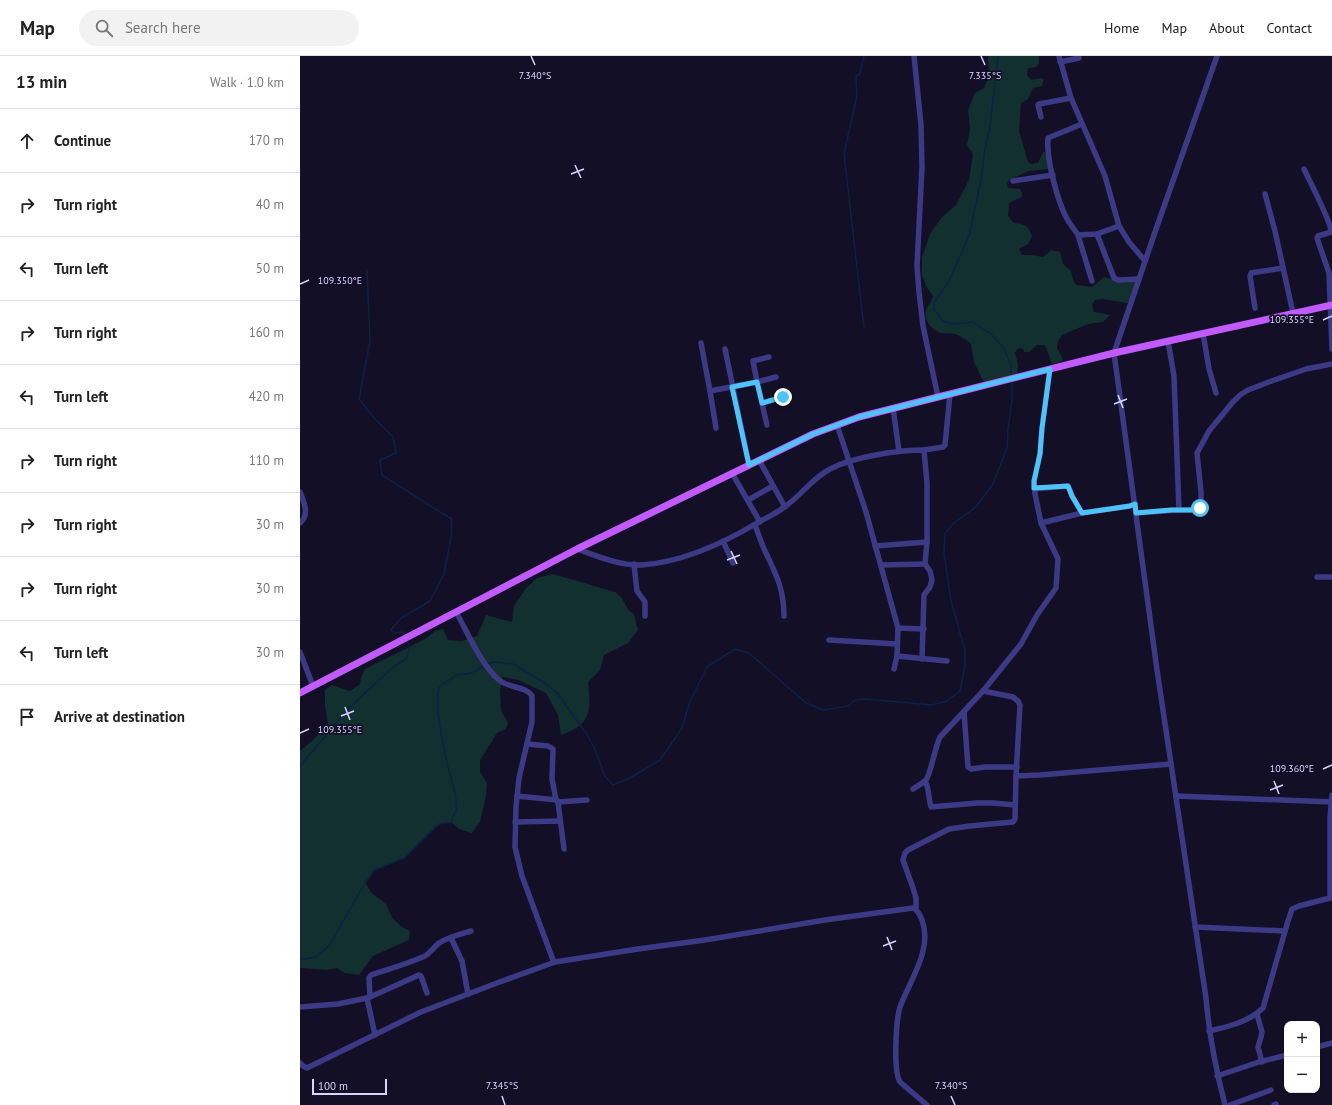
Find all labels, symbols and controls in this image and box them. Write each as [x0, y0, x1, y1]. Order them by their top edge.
search box [79, 10, 359, 46]
text: Map [20, 16, 55, 40]
icon: search [93, 17, 115, 39]
text: Search here [125, 18, 201, 37]
text: Home [1104, 19, 1139, 37]
text: Map [1161, 19, 1187, 37]
text: About [1209, 19, 1245, 37]
text: Contact [1267, 19, 1312, 37]
text: 7.340°S [519, 69, 551, 82]
text: 7.335°S [969, 69, 1001, 82]
text: 13 min [16, 71, 67, 93]
text: Walk · 1.0 km [210, 74, 284, 91]
icon: ahead [16, 130, 38, 152]
text: Continue [54, 131, 111, 150]
text: 170 m [249, 132, 284, 149]
icon: right [16, 194, 38, 216]
text: Turn right [54, 195, 117, 214]
text: 40 m [256, 196, 284, 213]
icon: left [16, 258, 38, 280]
text: Turn left [54, 259, 108, 278]
text: 50 m [256, 260, 284, 277]
text: 109.350°E [318, 274, 362, 287]
text: 109.355°E [1270, 313, 1314, 326]
icon: right [16, 322, 38, 344]
text: Turn right [54, 323, 117, 342]
text: 160 m [249, 324, 284, 341]
icon: left [16, 386, 38, 408]
text: Turn left [54, 387, 108, 406]
text: 420 m [249, 388, 284, 405]
route end [774, 388, 792, 406]
icon: right [16, 450, 38, 472]
text: Turn right [54, 451, 117, 470]
text: 110 m [249, 452, 284, 469]
route start [1191, 499, 1209, 517]
icon: right [16, 514, 38, 536]
text: Turn right [54, 515, 117, 534]
text: 30 m [256, 516, 284, 533]
icon: right [16, 578, 38, 600]
text: Turn right [54, 579, 117, 598]
text: 30 m [256, 580, 284, 597]
icon: left [16, 642, 38, 664]
text: Turn left [54, 643, 108, 662]
text: 30 m [256, 644, 284, 661]
icon: arrive [16, 706, 38, 728]
text: Arrive at destination [54, 707, 185, 726]
text: 109.355°E [318, 723, 362, 736]
text: 109.360°E [1270, 762, 1314, 775]
map controls [1284, 1021, 1320, 1093]
button: + [1284, 1021, 1320, 1057]
button: − [1284, 1057, 1320, 1093]
scale bar [312, 1077, 387, 1096]
text: 100 m [318, 1079, 348, 1093]
text: 7.345°S [486, 1079, 518, 1092]
text: 7.340°S [935, 1079, 967, 1092]

